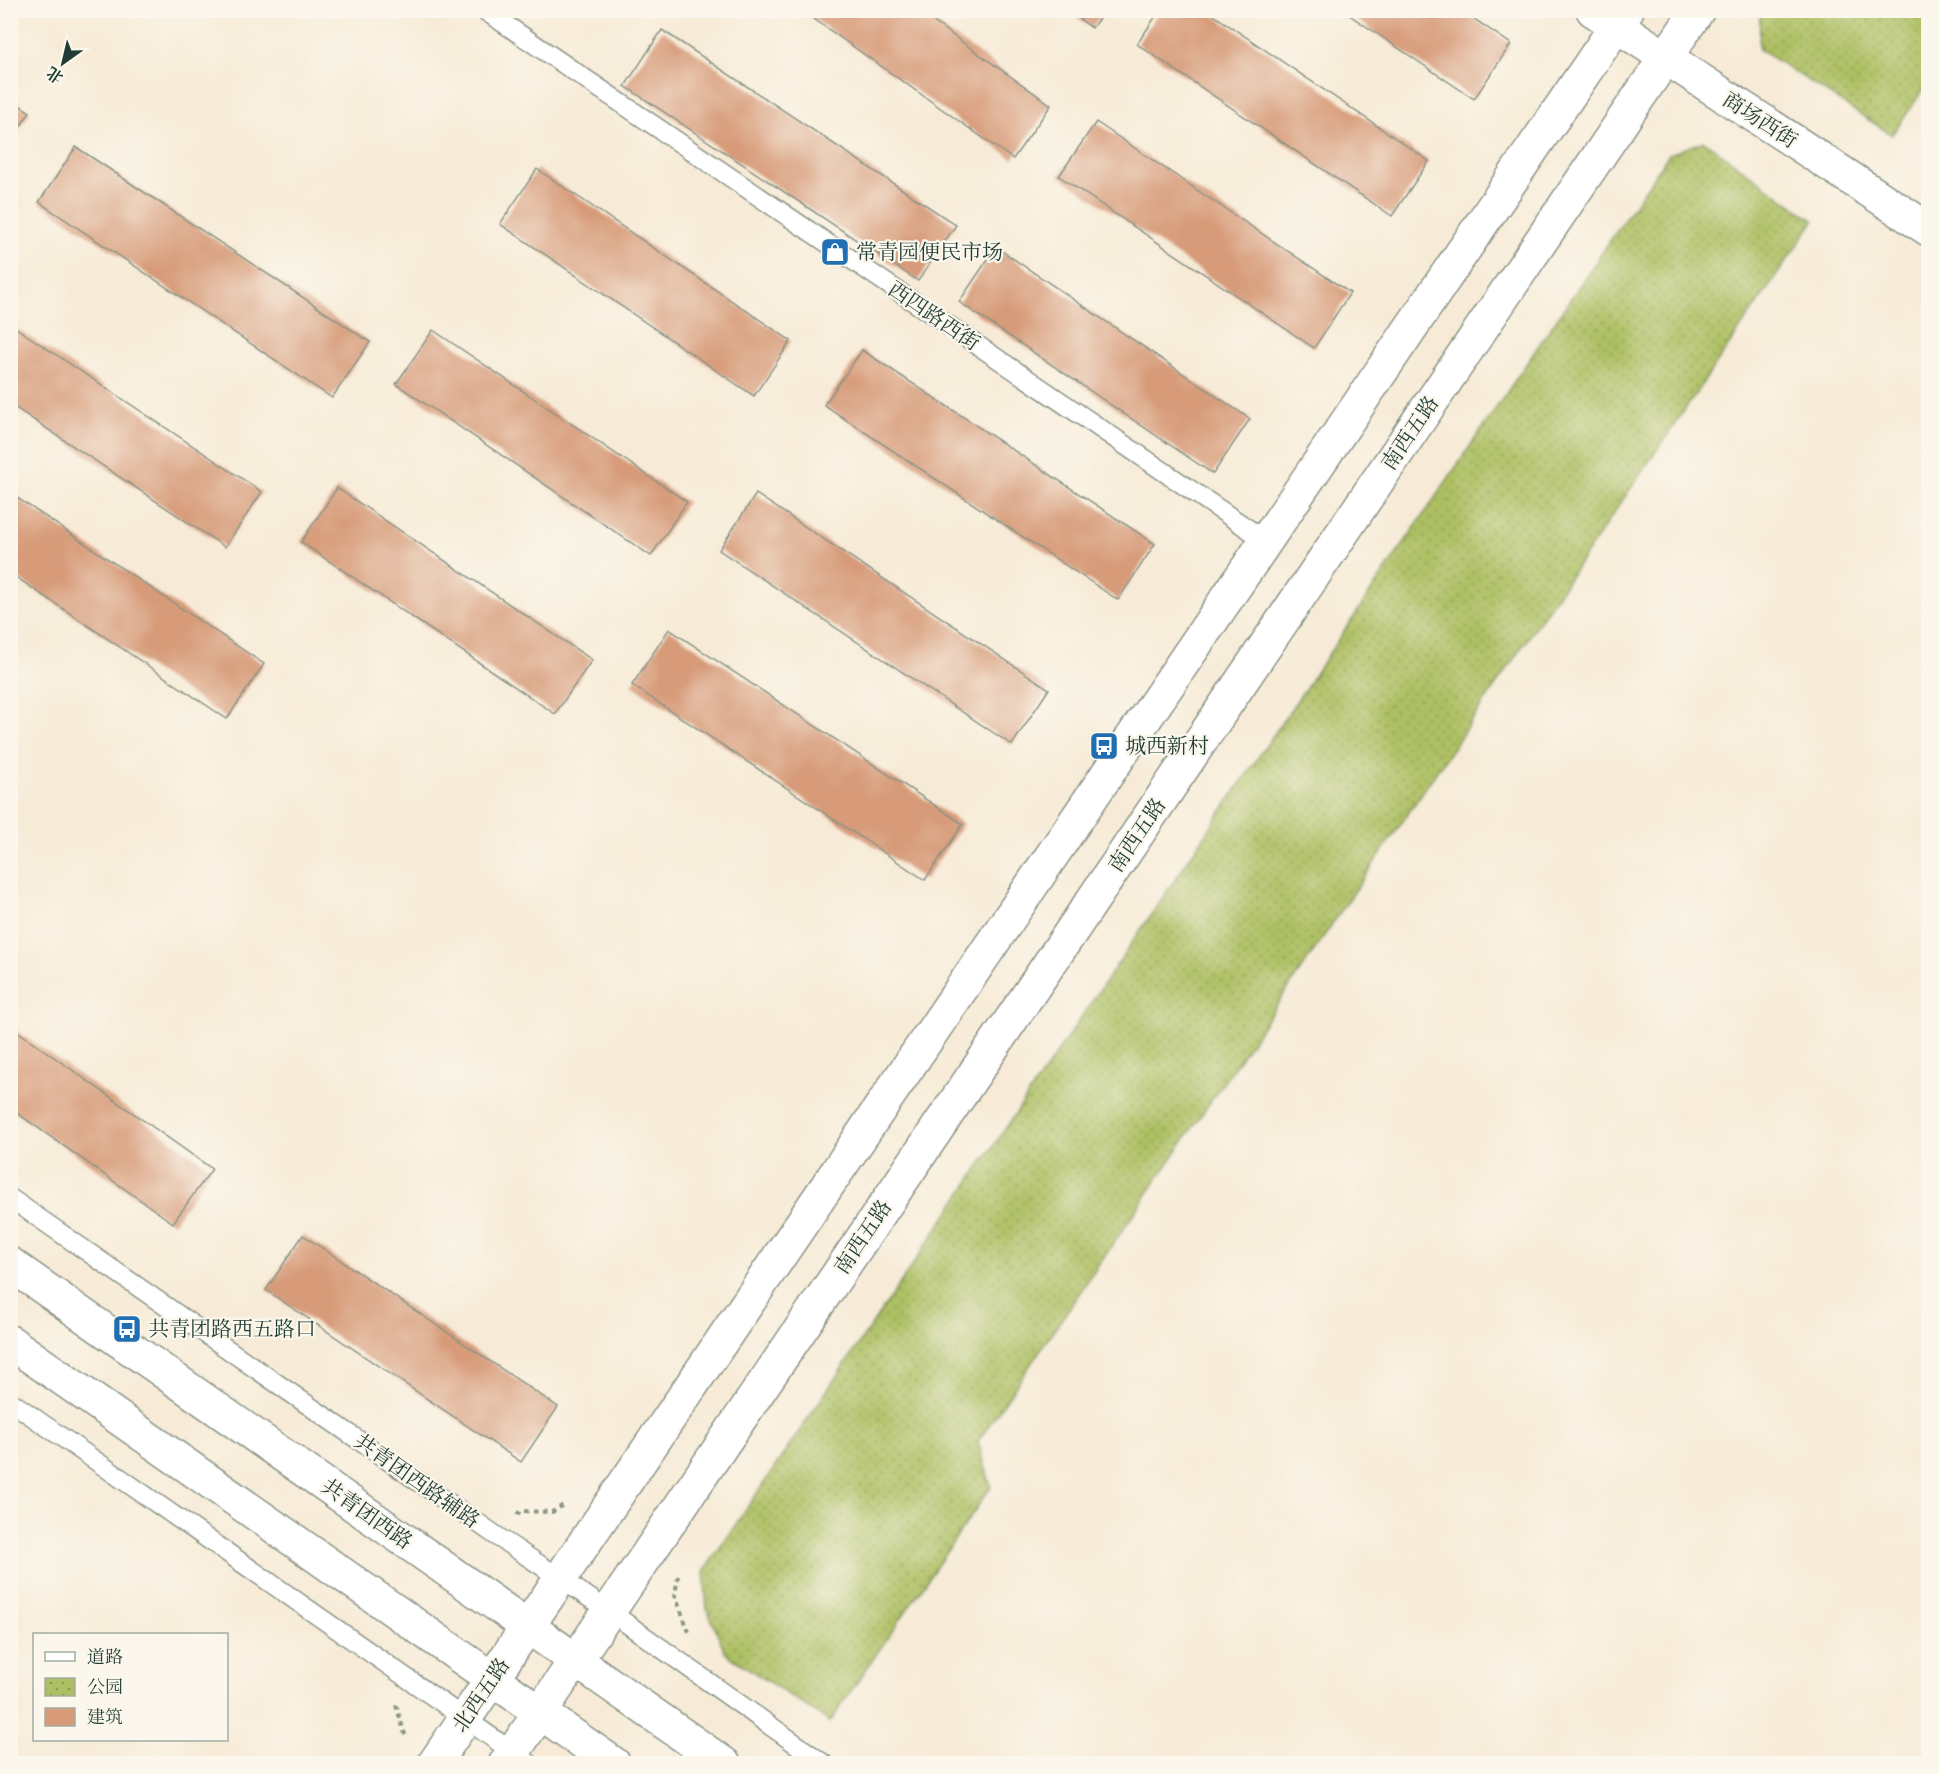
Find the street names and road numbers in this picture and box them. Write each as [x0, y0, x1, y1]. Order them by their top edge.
street label: 商场西街 [1718, 87, 1802, 153]
street label: 西四路西街 [884, 277, 984, 355]
street label: 南西五路 [1377, 391, 1443, 475]
street label: 南西五路 [1104, 793, 1170, 877]
street label: 南西五路 [830, 1195, 896, 1279]
street label: 共青团西路辅路 [350, 1429, 484, 1533]
street label: 共青团西路 [317, 1474, 417, 1554]
street label: 北西五路 [448, 1653, 514, 1737]

